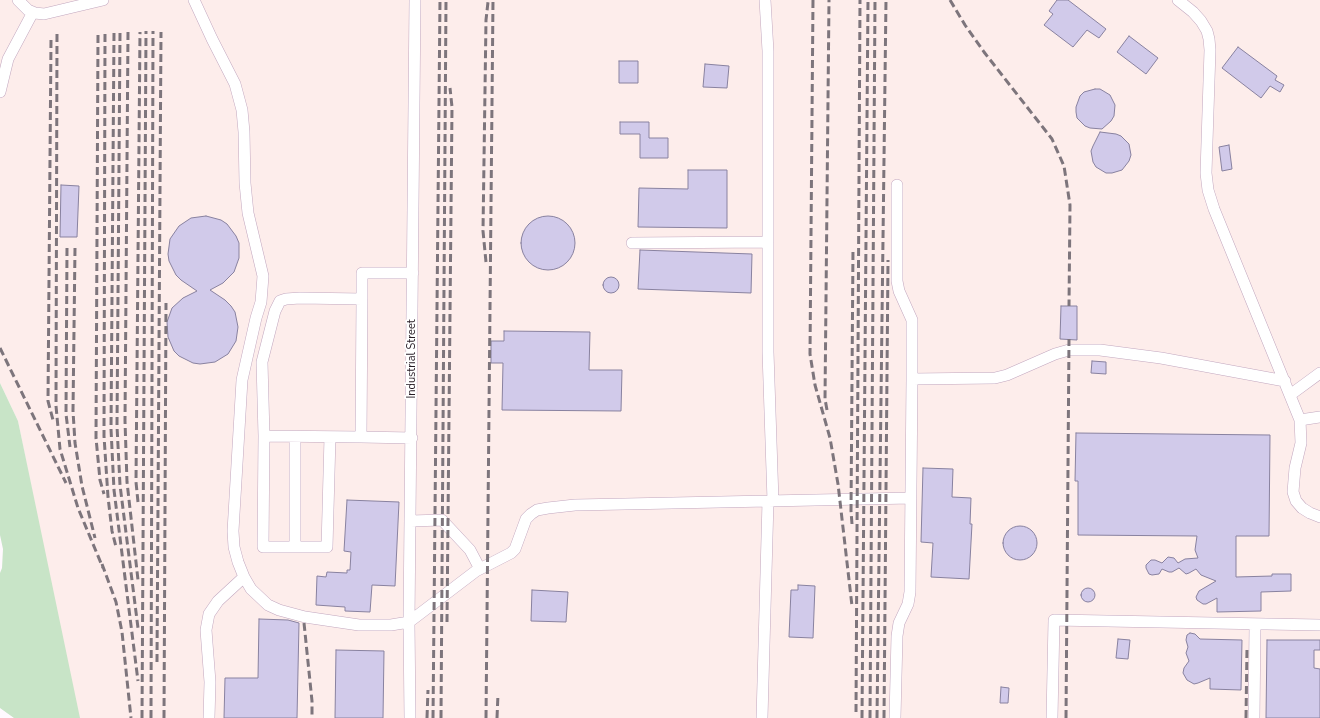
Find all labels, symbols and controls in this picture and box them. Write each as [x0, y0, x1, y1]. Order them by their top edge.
street label: Industrial Street [405, 319, 419, 399]

